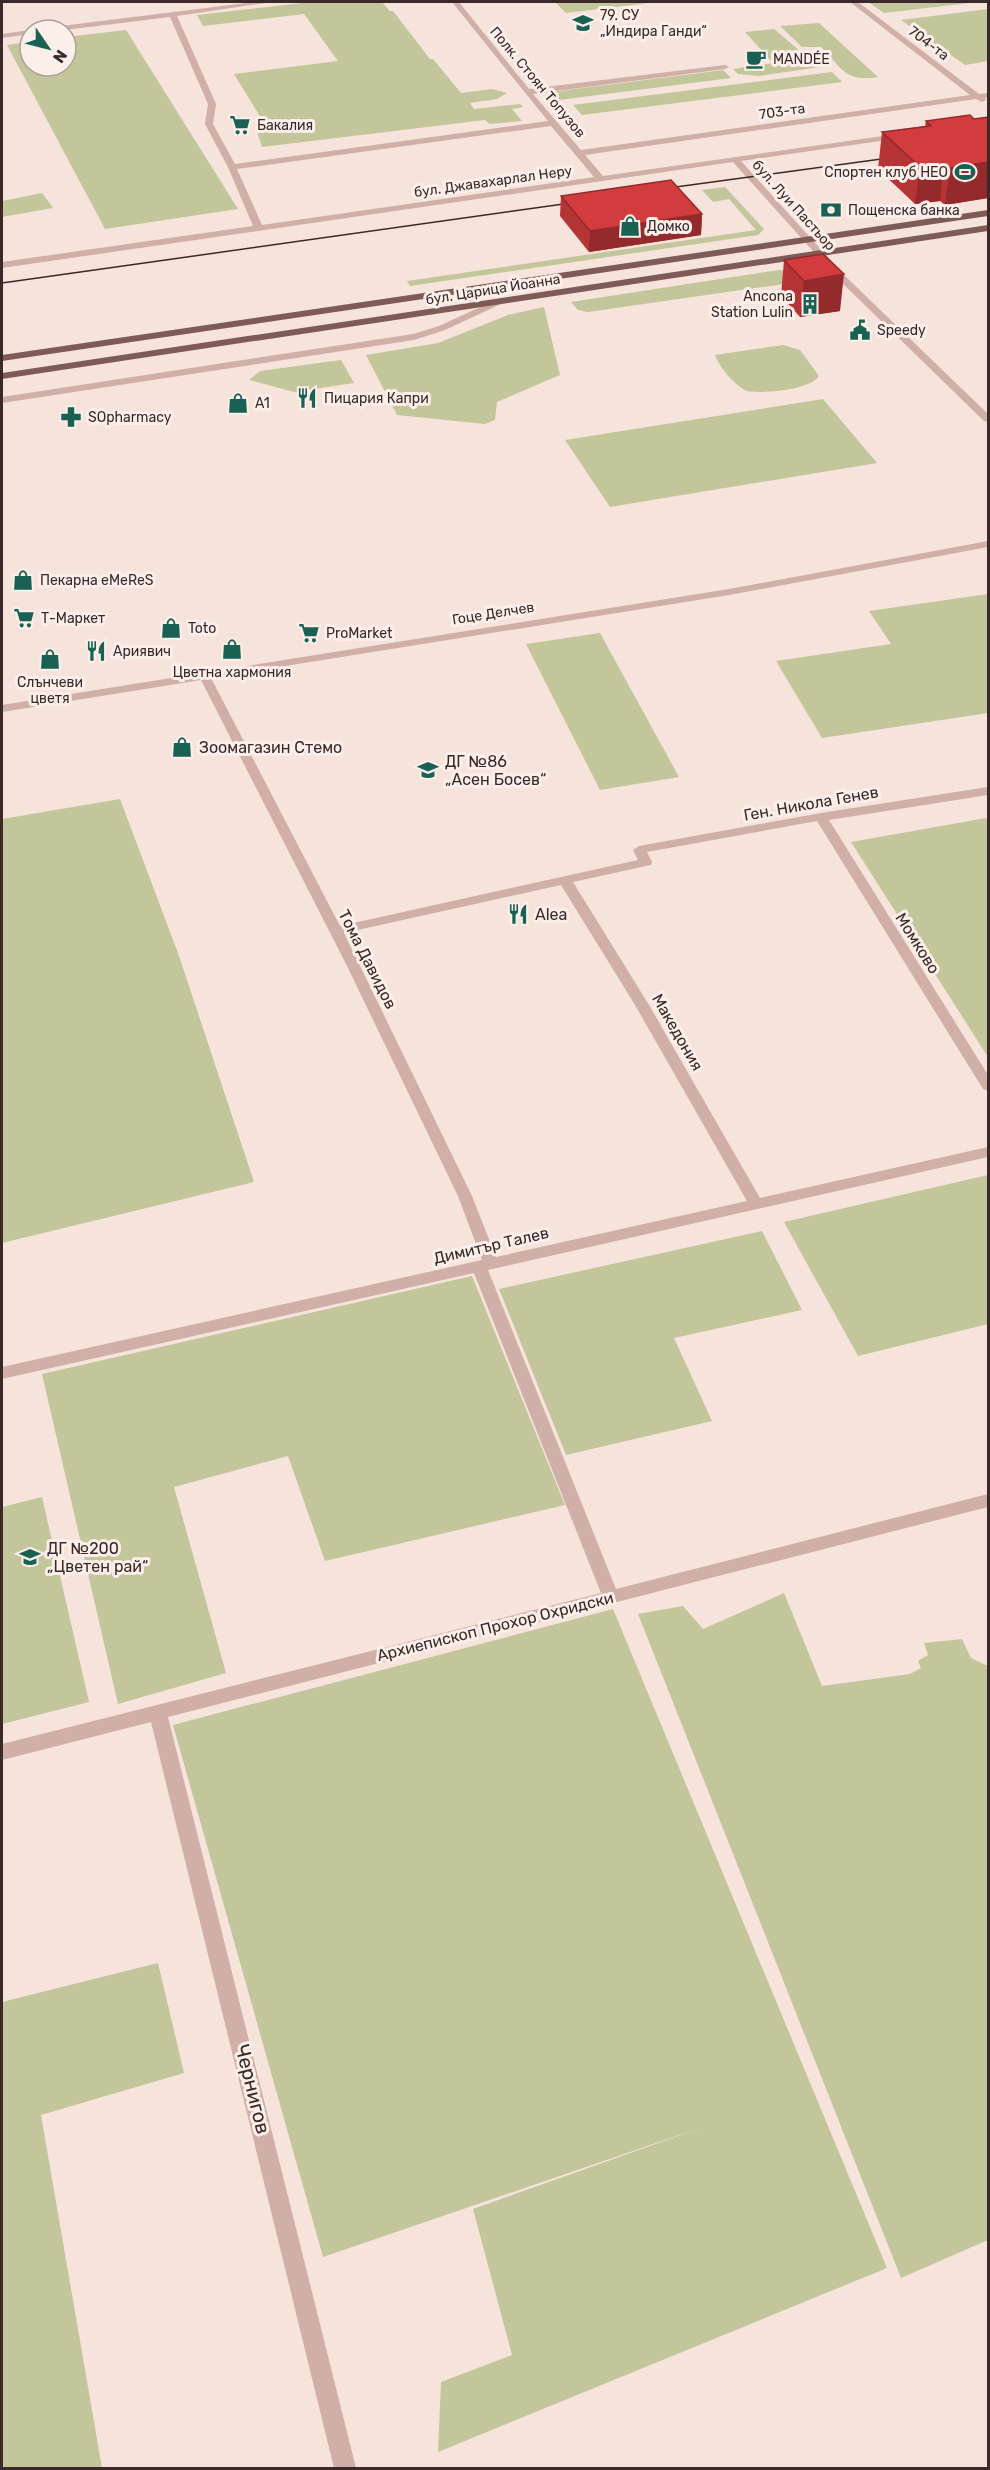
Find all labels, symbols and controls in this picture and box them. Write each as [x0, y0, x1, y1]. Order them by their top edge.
place label: 79. СУ „Индира Ганди“ [600, 7, 707, 40]
school or university icon: 79. СУ „Индира Ганди“ [571, 11, 595, 35]
north arrow [18, 18, 78, 78]
street label: Полк. Стоян Топузов [486, 23, 589, 141]
street label: 704-та [905, 23, 952, 64]
text: N [49, 46, 71, 66]
cafe icon: MANDÉE [744, 47, 768, 71]
place label: MANDÉE [773, 50, 830, 68]
street label: 703-та [758, 100, 806, 123]
supermarket icon: Бакалия [228, 113, 252, 137]
place label: Бакалия [257, 117, 313, 134]
street label: бул. Луи Пастьор [749, 157, 839, 254]
sports icon: Спортен клуб НЕО [953, 160, 977, 184]
street label: бул. Джавахарлал Неру [413, 162, 573, 201]
place label: Спортен клуб НЕО [824, 164, 948, 181]
bank icon: Пощенска банка [819, 198, 843, 222]
place label: Пощенска банка [848, 202, 960, 219]
shop icon: Домко [618, 214, 642, 238]
place label: Домко [647, 218, 690, 235]
street label: бул. Царица Йоанна [424, 269, 562, 309]
place label: Ancona Station Lulin [711, 288, 793, 321]
building icon: Ancona Station Lulin [798, 292, 822, 316]
public building icon: Speedy [848, 318, 872, 342]
place label: Speedy [877, 322, 926, 339]
restaurant icon: Пицария Капри [295, 386, 319, 410]
place label: Пицария Капри [324, 390, 429, 407]
shop icon: A1 [226, 391, 250, 415]
place label: A1 [255, 395, 270, 412]
pharmacy icon: SOpharmacy [59, 405, 83, 429]
place label: SOpharmacy [88, 409, 172, 426]
shop icon: Пекарна eMeReS [11, 568, 35, 592]
place label: Пекарна eMeReS [40, 572, 154, 589]
street label: Гоце Делчев [451, 599, 535, 628]
supermarket icon: Т-Маркет [12, 606, 36, 630]
place label: Т-Маркет [41, 610, 105, 627]
shop icon: Toto [159, 616, 183, 640]
place label: Toto [188, 620, 216, 637]
supermarket icon: ProMarket [297, 621, 321, 645]
place label: ProMarket [326, 625, 393, 642]
shop icon: Цветна хармония [220, 637, 244, 661]
restaurant icon: Ариявич [84, 639, 108, 663]
place label: Ариявич [113, 643, 171, 660]
shop icon: Слънчеви цветя [38, 647, 62, 671]
place label: Цветна хармония [173, 664, 291, 681]
place label: Слънчеви цветя [17, 674, 83, 707]
shop icon: Зоомагазин Стемо [170, 735, 194, 759]
place label: Зоомагазин Стемо [199, 738, 342, 757]
place label: ДГ №86 „Асен Босев“ [445, 752, 546, 789]
school or university icon: ДГ №86 „Асен Босев“ [416, 758, 440, 782]
street label: Ген. Никола Генев [742, 782, 880, 825]
restaurant icon: Alea [506, 902, 530, 926]
place label: Alea [535, 905, 567, 924]
street label: Тома Давидов [334, 906, 401, 1012]
street label: Момково [891, 909, 944, 977]
street label: Македония [648, 990, 707, 1074]
street label: Димитър Талев [432, 1223, 551, 1268]
place label: ДГ №200 „Цветен рай“ [47, 1539, 148, 1576]
school or university icon: ДГ №200 „Цветен рай“ [18, 1545, 42, 1569]
street label: Архиепископ Прохор Охридски [375, 1588, 615, 1665]
street label: Чернигов [230, 2042, 276, 2136]

